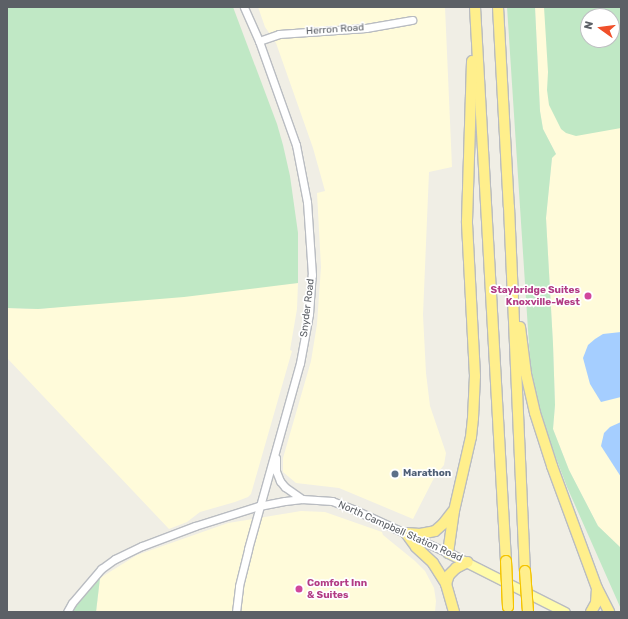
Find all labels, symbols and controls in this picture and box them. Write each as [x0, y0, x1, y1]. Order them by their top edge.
north arrow [580, 8, 620, 48]
text: N [582, 20, 596, 31]
street label: Herron Road [306, 22, 364, 38]
street label: Snyder Road [298, 278, 318, 338]
place label: Staybridge Suites Knoxville-West [491, 284, 580, 308]
marker: Staybridge Suites Knoxville-West [583, 291, 593, 301]
place label: Marathon [403, 468, 451, 480]
marker: Marathon [390, 469, 400, 479]
street label: North Campbell Station Road [336, 499, 464, 565]
place label: Comfort Inn & Suites [307, 577, 367, 600]
marker: Comfort Inn & Suites [294, 584, 304, 594]

